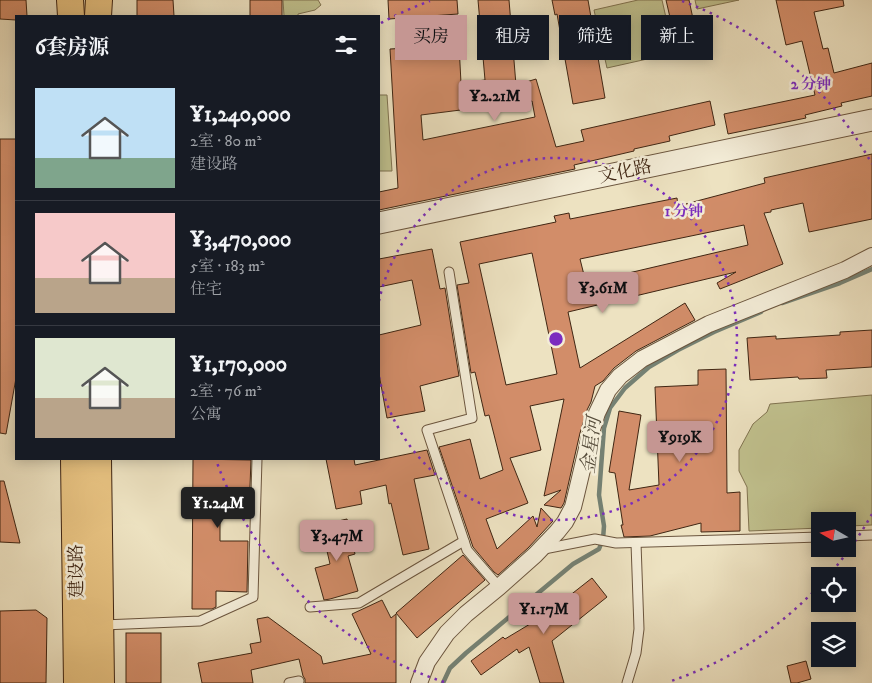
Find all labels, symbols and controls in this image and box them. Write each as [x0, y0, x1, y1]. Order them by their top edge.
chip: 买房 [395, 15, 467, 60]
chip: 租房 [477, 15, 549, 60]
chip: 筛选 [559, 15, 631, 60]
chip: 新上 [641, 15, 713, 60]
icon: filters [332, 31, 360, 59]
text: 6套房源 [35, 35, 109, 61]
text: 2 分钟 [791, 75, 831, 94]
pin: ¥2.21M [454, 80, 536, 122]
text: ¥2.21M [470, 86, 520, 106]
text: ¥1,240,000 [190, 102, 291, 128]
icon: home [75, 108, 135, 168]
text: 2室 · 80 m² [190, 131, 261, 151]
text: 建设路 [190, 154, 238, 174]
street label: 文化路 [597, 156, 654, 188]
text: 1 分钟 [665, 202, 703, 221]
text: ¥3,470,000 [190, 227, 291, 253]
icon: home [75, 233, 135, 293]
text: 5室 · 183 m² [190, 256, 265, 276]
pin: ¥3.61M [562, 272, 644, 314]
text: ¥3.61M [578, 278, 628, 298]
text: 住宅 [190, 279, 222, 299]
centre of rings [547, 330, 565, 348]
text: ¥1,170,000 [190, 352, 287, 378]
icon: home [75, 358, 135, 418]
text: 2室 · 76 m² [190, 381, 261, 401]
text: 公寓 [190, 404, 222, 424]
water label: 金星河 [577, 413, 607, 475]
pin: ¥919K [645, 420, 715, 463]
text: ¥919K [658, 427, 702, 447]
pin: ¥1.24M [177, 486, 259, 529]
text: ¥1.24M [192, 493, 244, 513]
north arrow [811, 512, 856, 558]
map controls [811, 512, 856, 667]
pin: ¥3.47M [296, 520, 378, 562]
text: ¥3.47M [311, 526, 363, 546]
street label: 建设路 [66, 544, 88, 598]
button: locate [811, 567, 856, 612]
pin: ¥1.17M [503, 592, 585, 635]
text: ¥1.17M [519, 599, 569, 619]
button: layers [811, 622, 856, 667]

